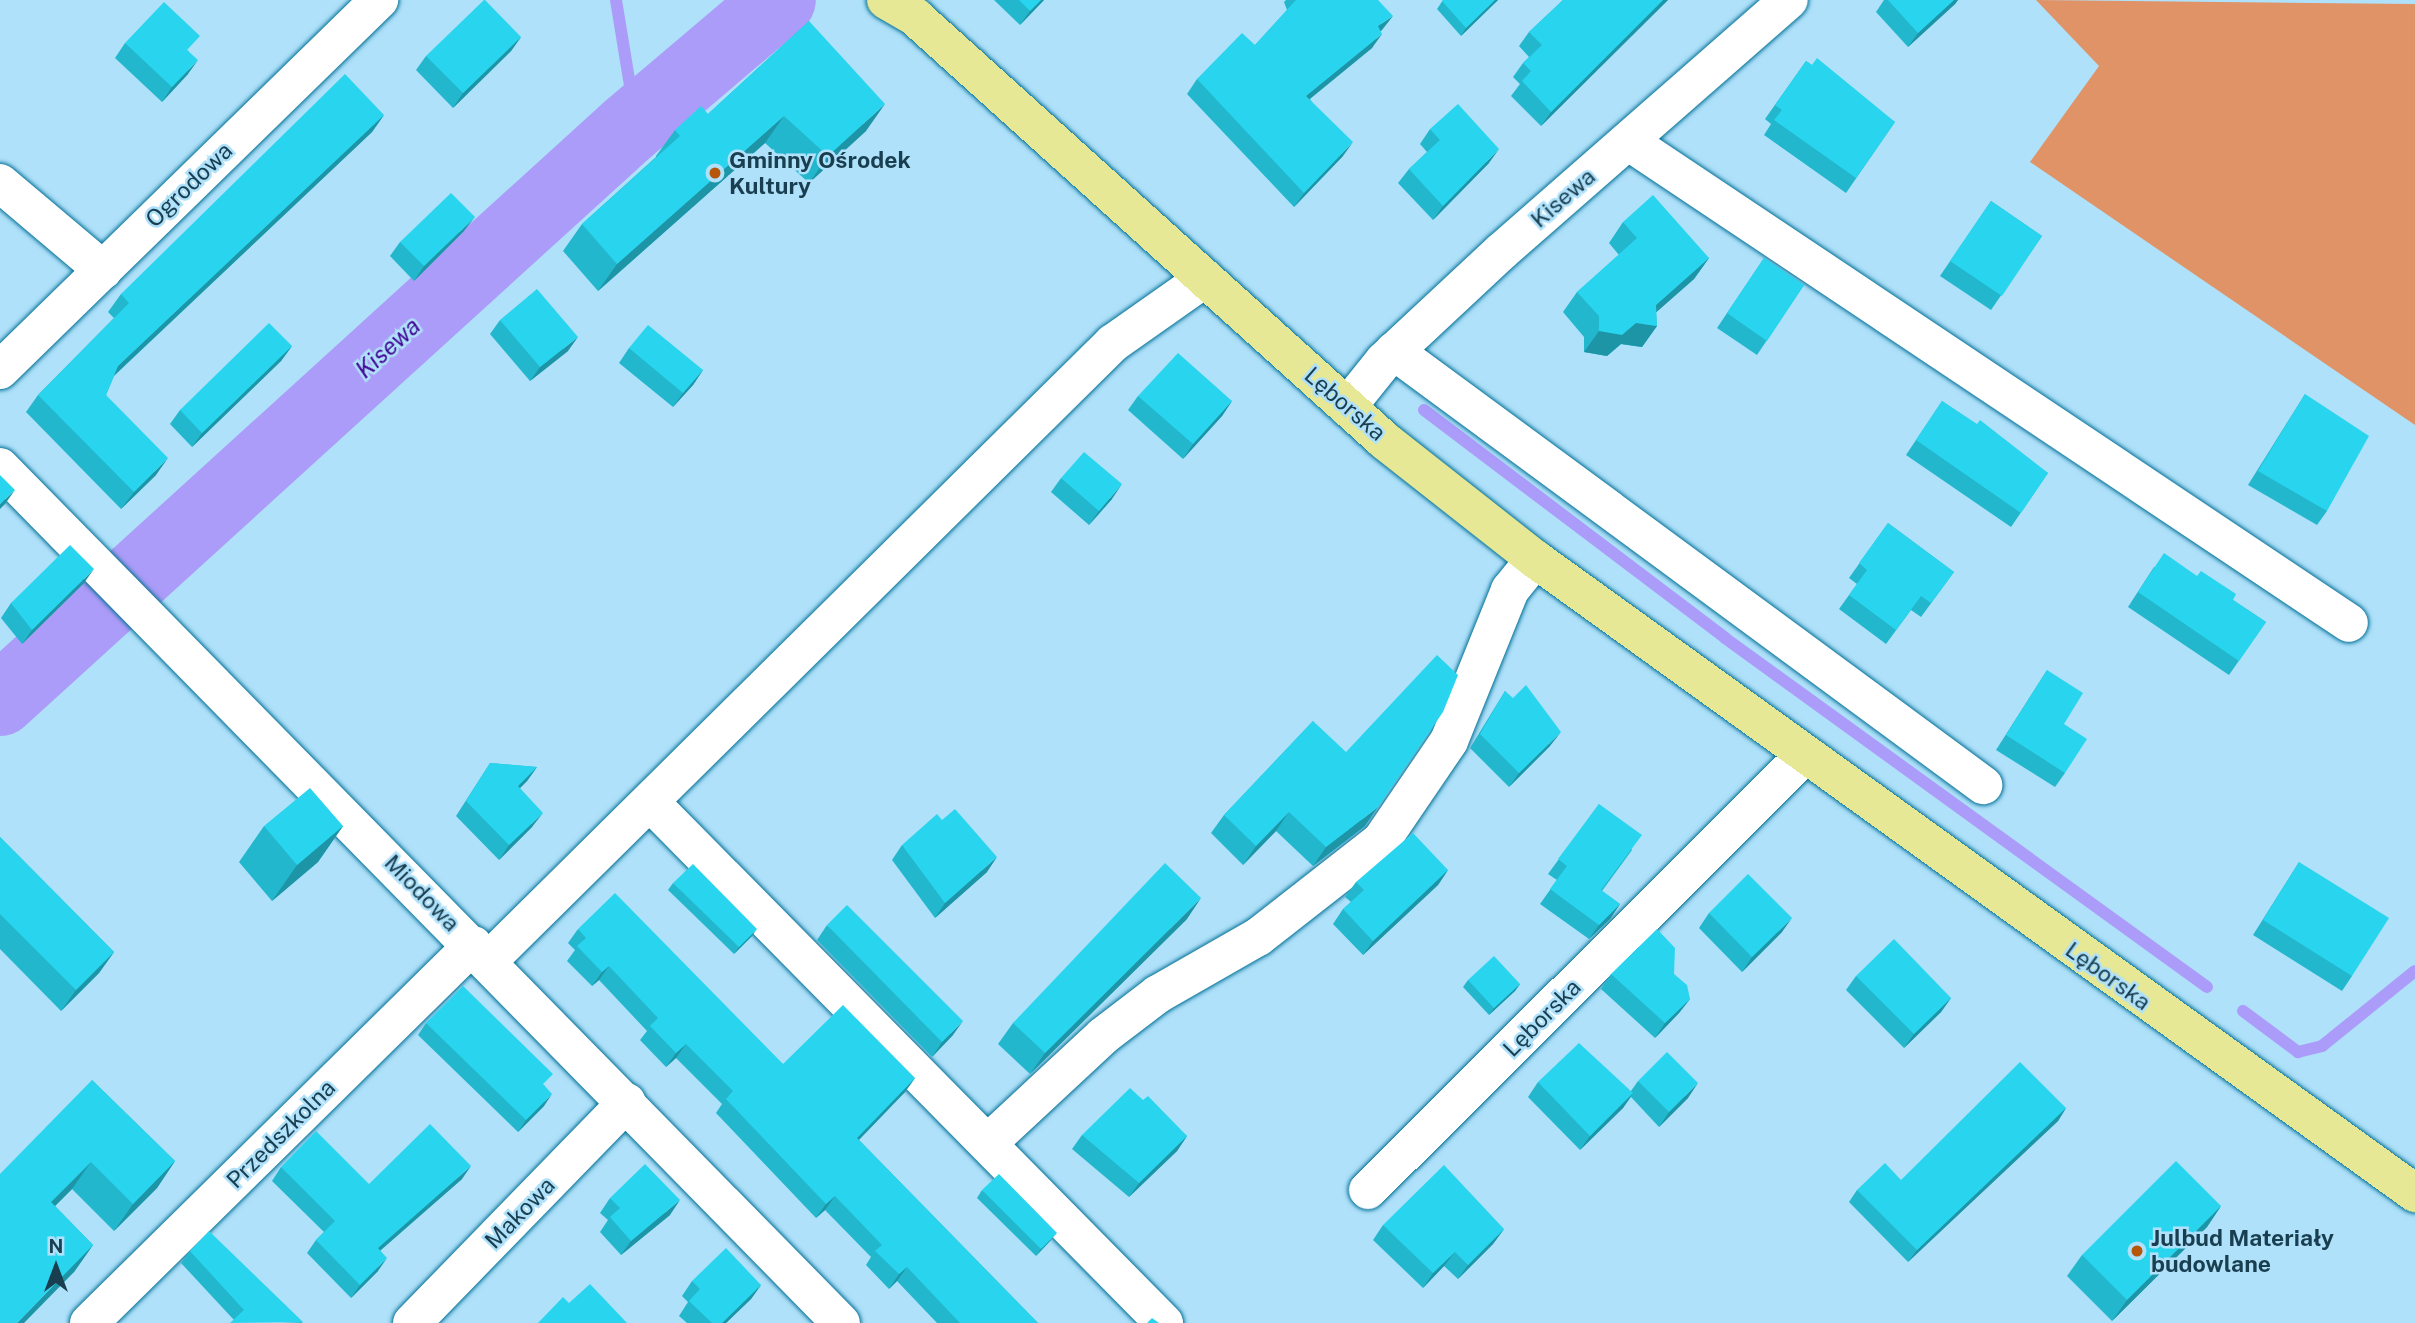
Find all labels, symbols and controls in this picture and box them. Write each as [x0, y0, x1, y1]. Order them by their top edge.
street label: Ogrodowa [140, 137, 238, 233]
place label: Gminny Ośrodek Kultury [729, 146, 911, 200]
street label: Kisewa [1525, 163, 1601, 233]
marker: Gminny Ośrodek Kultury [707, 165, 723, 181]
water label: Kisewa [350, 312, 426, 384]
street label: Lęborska [1299, 361, 1391, 447]
street label: Miodowa [379, 849, 465, 937]
street label: Lęborska [2060, 936, 2156, 1016]
street label: Lęborska [1497, 973, 1587, 1063]
street label: Przedszkolna [221, 1074, 341, 1194]
street label: Makowa [479, 1172, 561, 1254]
place label: Julbud Materiały budowlane [2151, 1224, 2334, 1278]
north arrow [21, 1232, 91, 1302]
text: N [49, 1235, 63, 1257]
marker: Julbud Materiały budowlane [2129, 1243, 2145, 1259]

